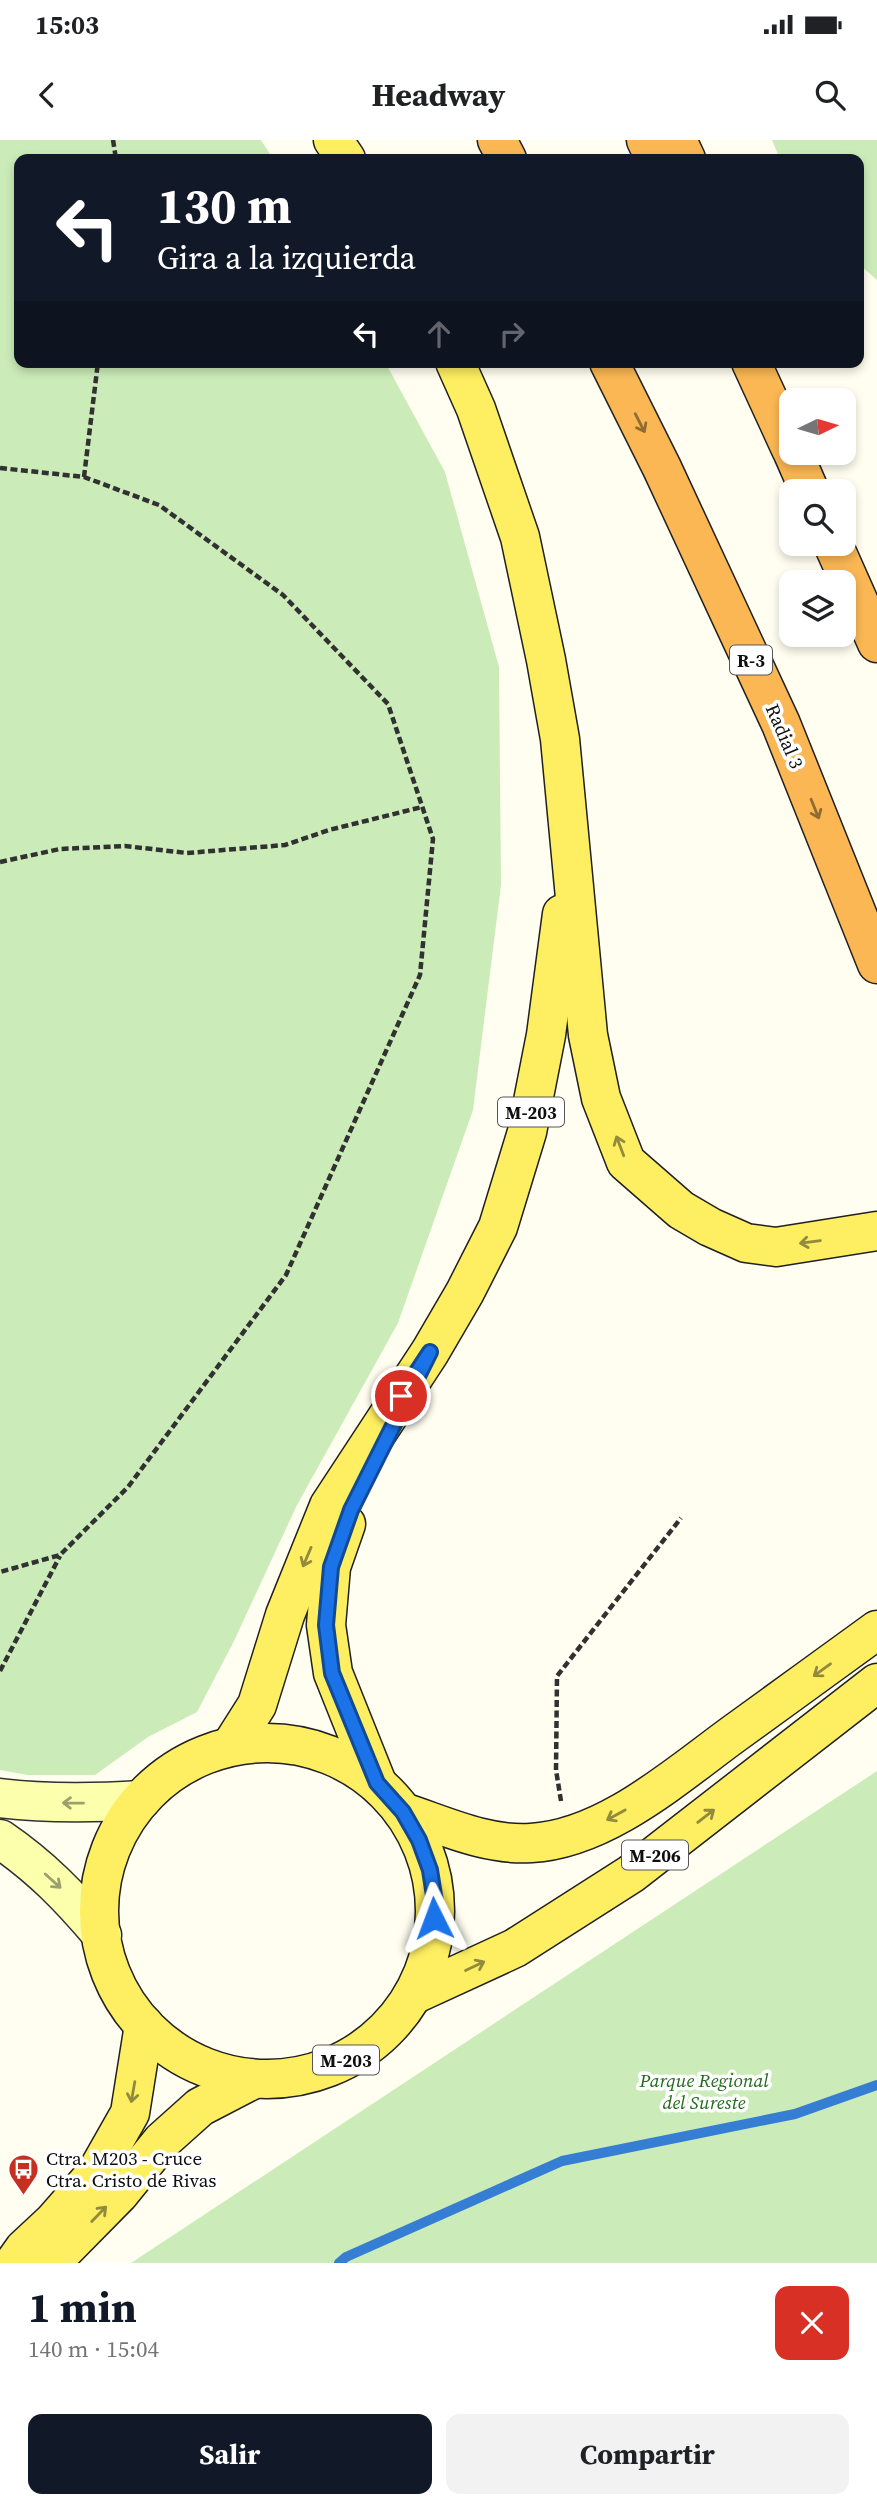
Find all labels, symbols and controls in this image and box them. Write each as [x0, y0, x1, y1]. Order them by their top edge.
text: 15:03 [35, 7, 99, 43]
text: Headway [372, 73, 505, 117]
icon: back [28, 76, 66, 114]
icon: search [811, 76, 849, 114]
text: 130 m [157, 172, 292, 239]
icon: left [42, 182, 133, 273]
text: Gira a la izquierda [157, 236, 416, 280]
icon: left [347, 315, 385, 353]
icon: ahead [420, 315, 458, 353]
icon: right [493, 315, 531, 353]
north arrow [779, 388, 856, 466]
map controls [779, 388, 856, 647]
one-way arrow [633, 412, 647, 433]
button: search [779, 479, 856, 556]
button: layers [779, 570, 856, 647]
road number: R-3 [730, 646, 772, 674]
street label: Radial 3 [760, 700, 810, 772]
one-way arrow [809, 797, 822, 819]
road number: M-203 [498, 1098, 564, 1127]
one-way arrow [612, 1136, 625, 1158]
one-way arrow [799, 1236, 821, 1249]
pin [371, 1366, 431, 1426]
icon: arrive [382, 1377, 420, 1415]
one-way arrow [300, 1546, 313, 1567]
one-way arrow [813, 1663, 832, 1677]
one-way arrow [62, 1796, 85, 1810]
one-way arrow [607, 1808, 627, 1822]
one-way arrow [696, 1808, 715, 1823]
road number: M-206 [622, 1840, 688, 1870]
one-way arrow [44, 1873, 62, 1889]
position arrow [397, 1881, 471, 1955]
one-way arrow [464, 1959, 485, 1973]
road number: M-203 [313, 2046, 379, 2074]
park label: Parque Regional del Sureste [638, 2067, 769, 2115]
one-way arrow [126, 2080, 139, 2103]
place label: Ctra. M203 - Cruce Ctra. Cristo de Rivas [46, 2145, 217, 2193]
bus stop icon: Ctra. M203 - Cruce Ctra. Cristo de Rivas [6, 2152, 40, 2196]
one-way arrow [91, 2206, 108, 2223]
text: 1 min [28, 2278, 137, 2336]
button: close [775, 2286, 849, 2360]
text: 140 m · 15:04 [28, 2333, 159, 2365]
button: Salir [28, 2414, 432, 2494]
button: Compartir [446, 2414, 849, 2494]

